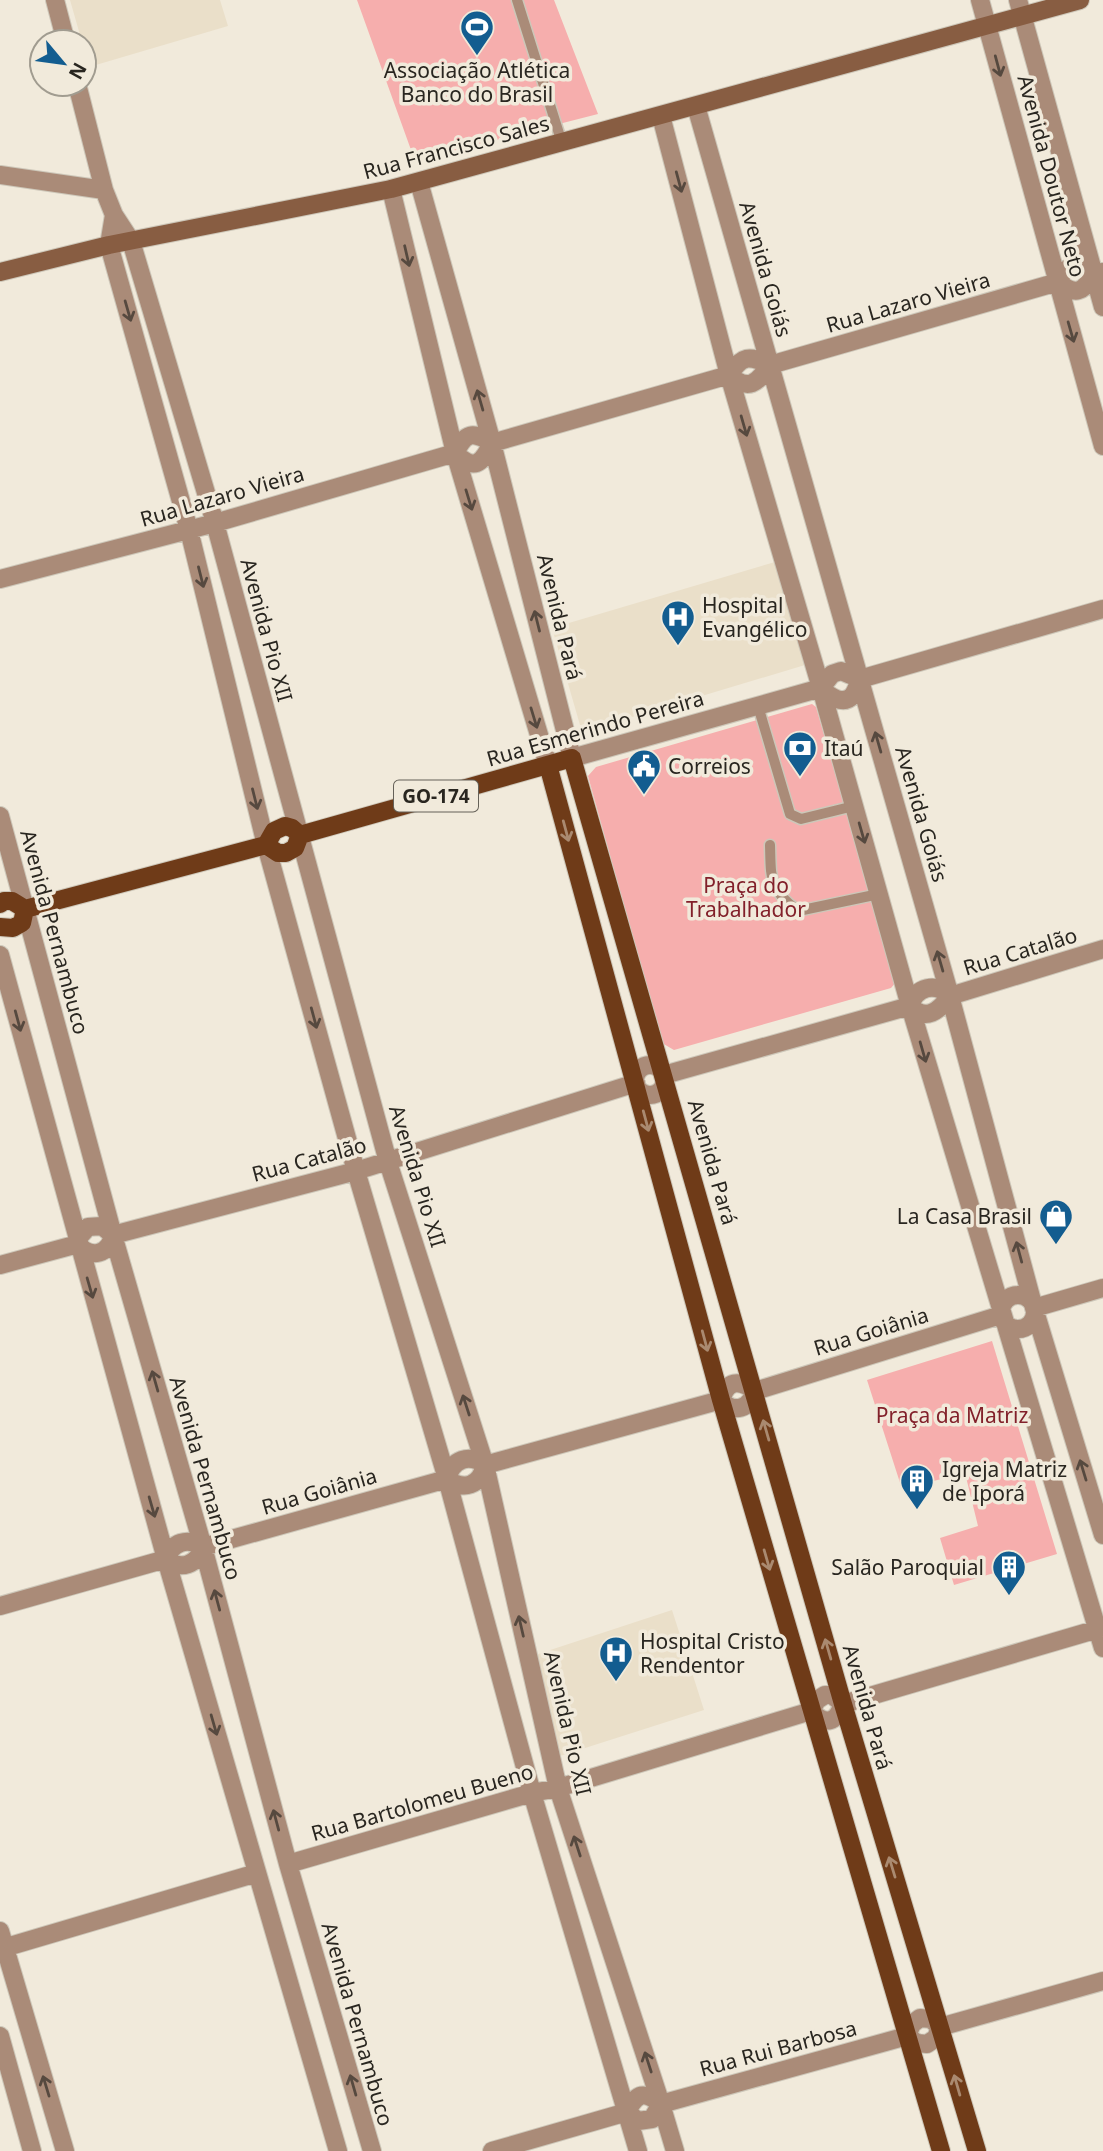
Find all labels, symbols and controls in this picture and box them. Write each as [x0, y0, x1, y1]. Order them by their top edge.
sports icon: Associação Atlética Banco do Brasil [458, 8, 496, 57]
north arrow [28, 28, 98, 98]
one-way arrow [992, 54, 1005, 77]
place label: Associação Atlética Banco do Brasil [384, 56, 570, 108]
text: N [63, 58, 93, 84]
street label: Avenida Doutor Neto [1012, 72, 1092, 280]
street label: Rua Francisco Sales [360, 109, 552, 185]
one-way arrow [673, 170, 686, 193]
street label: Avenida Goiás [733, 198, 799, 340]
one-way arrow [401, 244, 414, 266]
street label: Rua Lazaro Vieira [823, 265, 993, 339]
one-way arrow [122, 299, 135, 322]
one-way arrow [1066, 321, 1079, 343]
one-way arrow [473, 390, 486, 412]
one-way arrow [738, 414, 751, 436]
street label: Rua Lazaro Vieira [137, 459, 307, 533]
one-way arrow [463, 489, 476, 511]
street label: Avenida Pará [531, 551, 589, 683]
street label: Avenida Pio XII [234, 555, 300, 705]
one-way arrow [195, 566, 208, 588]
place label: Hospital Evangélico [702, 591, 807, 643]
hospital icon: Hospital Evangélico [659, 598, 697, 647]
one-way arrow [530, 610, 543, 632]
street label: Rua Esmerindo Pereira [483, 684, 707, 772]
one-way arrow [528, 707, 541, 729]
bank icon: Itaú [781, 729, 819, 778]
one-way arrow [871, 732, 884, 754]
place label: Itaú [824, 734, 863, 762]
street label: Avenida Goiás [889, 743, 955, 885]
public building icon: Correios [625, 747, 663, 796]
place label: Correios [668, 752, 751, 780]
road number: GO-174 [394, 780, 478, 811]
one-way arrow [248, 787, 262, 810]
one-way arrow [560, 819, 573, 842]
one-way arrow [856, 821, 869, 843]
street label: Avenida Pernambuco [14, 827, 96, 1037]
park label: Praça do Trabalhador [686, 871, 806, 923]
street label: Rua Catalão [960, 920, 1080, 982]
one-way arrow [933, 950, 946, 973]
one-way arrow [308, 1006, 321, 1029]
one-way arrow [12, 1009, 25, 1032]
one-way arrow [918, 1040, 931, 1062]
street label: Avenida Pará [682, 1096, 744, 1228]
street label: Avenida Pio XII [383, 1101, 453, 1251]
one-way arrow [640, 1109, 653, 1132]
street label: Rua Catalão [249, 1130, 369, 1188]
shop icon: La Casa Brasil [1037, 1197, 1075, 1246]
place label: La Casa Brasil [897, 1202, 1032, 1230]
one-way arrow [1012, 1241, 1025, 1264]
one-way arrow [85, 1276, 98, 1298]
street label: Rua Goiânia [810, 1300, 932, 1362]
one-way arrow [699, 1330, 712, 1352]
one-way arrow [148, 1370, 161, 1393]
street label: Avenida Pernambuco [163, 1373, 249, 1583]
one-way arrow [459, 1395, 471, 1417]
park label: Praça da Matriz [876, 1401, 1028, 1429]
one-way arrow [759, 1420, 772, 1442]
place label: Igreja Matriz de Iporá [942, 1455, 1067, 1507]
one-way arrow [1076, 1459, 1089, 1481]
street label: Rua Goiânia [258, 1461, 380, 1521]
building icon: Igreja Matriz de Iporá [898, 1462, 936, 1511]
one-way arrow [146, 1496, 159, 1518]
building icon: Salão Paroquial [990, 1548, 1028, 1597]
one-way arrow [761, 1549, 774, 1571]
place label: Salão Paroquial [831, 1553, 984, 1581]
one-way arrow [210, 1589, 223, 1612]
one-way arrow [514, 1615, 527, 1638]
place label: Hospital Cristo Rendentor [640, 1627, 785, 1679]
hospital icon: Hospital Cristo Rendentor [597, 1634, 635, 1683]
one-way arrow [820, 1639, 833, 1661]
street label: Avenida Pará [837, 1641, 899, 1773]
street label: Avenida Pio XII [538, 1648, 598, 1798]
one-way arrow [209, 1714, 222, 1736]
street label: Rua Bartolomeu Bueno [308, 1757, 536, 1847]
one-way arrow [269, 1809, 282, 1832]
one-way arrow [570, 1835, 583, 1857]
one-way arrow [885, 1857, 898, 1879]
street label: Avenida Pernambuco [315, 1919, 401, 2129]
street label: Rua Rui Barbosa [696, 2014, 860, 2082]
one-way arrow [641, 2052, 653, 2074]
one-way arrow [38, 2075, 51, 2097]
one-way arrow [345, 2075, 358, 2097]
one-way arrow [950, 2075, 963, 2097]

